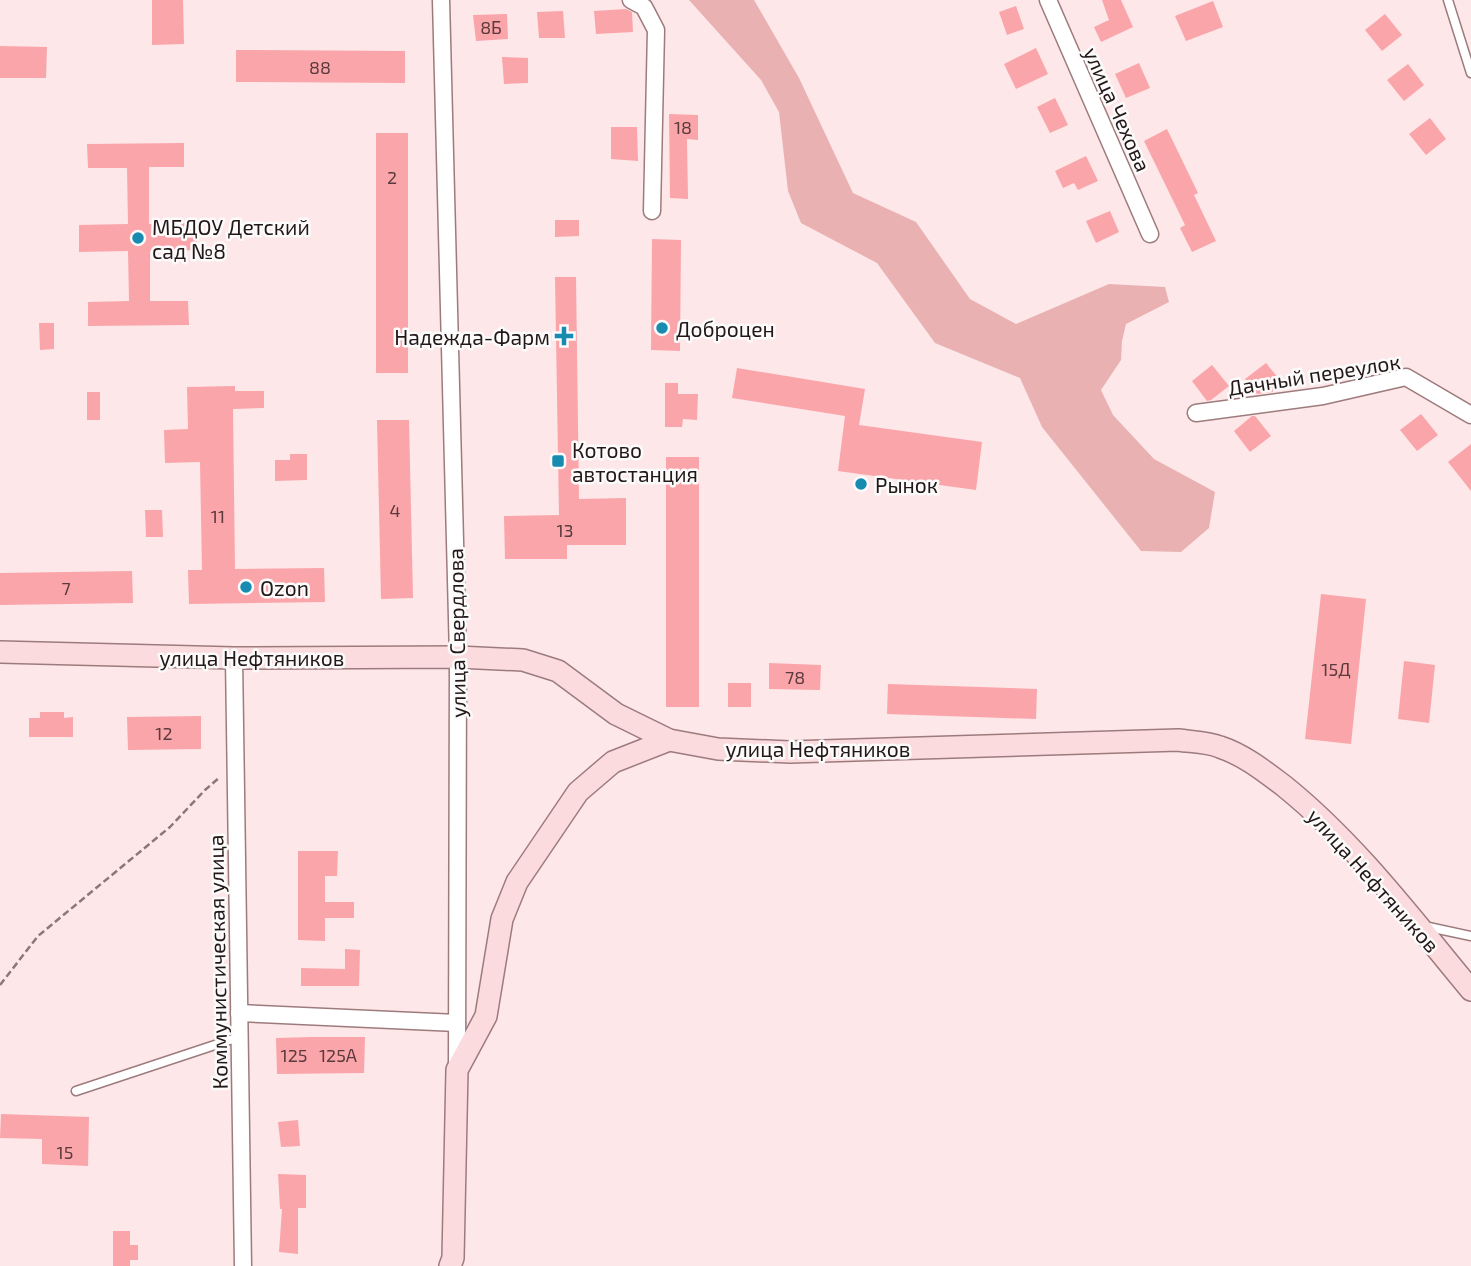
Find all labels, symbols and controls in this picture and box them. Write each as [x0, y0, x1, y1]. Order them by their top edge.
house number: 8Б [480, 16, 502, 38]
street label: улица Чехова [1078, 43, 1157, 176]
house number: 88 [309, 56, 331, 78]
house number: 18 [674, 116, 692, 138]
house number: 2 [387, 166, 397, 188]
place label: МБДОУ Детский сад №8 [152, 214, 310, 263]
marker: МБДОУ Детский сад №8 [130, 230, 146, 246]
place label: Доброцен [676, 316, 775, 341]
marker: Доброцен [654, 320, 670, 336]
place label: Надежда-Фарм [394, 324, 550, 349]
marker: Надежда-Фарм [556, 328, 572, 344]
street label: Дачный переулок [1226, 348, 1402, 401]
place label: Котово автостанция [572, 437, 698, 486]
marker: Котово автостанция [550, 453, 566, 469]
place label: Рынок [875, 472, 938, 497]
marker: Рынок [853, 476, 869, 492]
house number: 4 [389, 499, 401, 521]
house number: 11 [211, 505, 225, 527]
house number: 13 [556, 519, 574, 541]
street label: улица Свердлова [442, 548, 471, 718]
place label: Ozon [260, 575, 309, 600]
house number: 7 [61, 577, 71, 599]
marker: Ozon [238, 579, 254, 595]
street label: улица Нефтяников [160, 645, 344, 671]
house number: 15Д [1321, 658, 1351, 680]
house number: 78 [785, 666, 805, 688]
house number: 12 [155, 722, 173, 744]
street label: улица Нефтяников [726, 736, 910, 762]
street label: улица Нефтяников [1302, 803, 1445, 958]
street label: Коммунистическая улица [202, 834, 233, 1090]
house number: 125 [281, 1044, 307, 1066]
house number: 125А [319, 1044, 358, 1066]
house number: 15 [57, 1141, 73, 1163]

